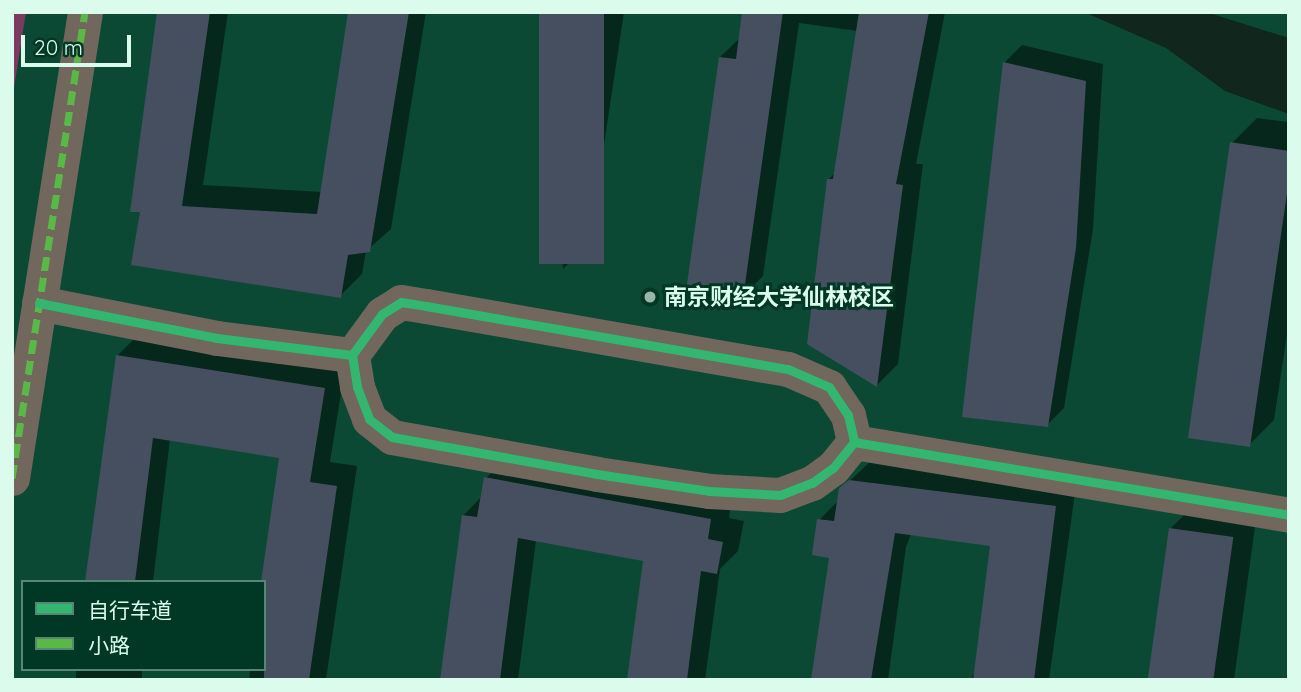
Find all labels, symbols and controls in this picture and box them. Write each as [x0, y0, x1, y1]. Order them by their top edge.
scale bar [24, 21, 135, 65]
text: 20 m [34, 34, 83, 60]
place label: 南京财经大学仙林校区 [664, 283, 894, 311]
marker: 南京财经大学仙林校区 [642, 289, 658, 305]
legend [21, 580, 266, 671]
text: 自行车道 [88, 597, 172, 623]
text: 小路 [88, 632, 130, 658]

